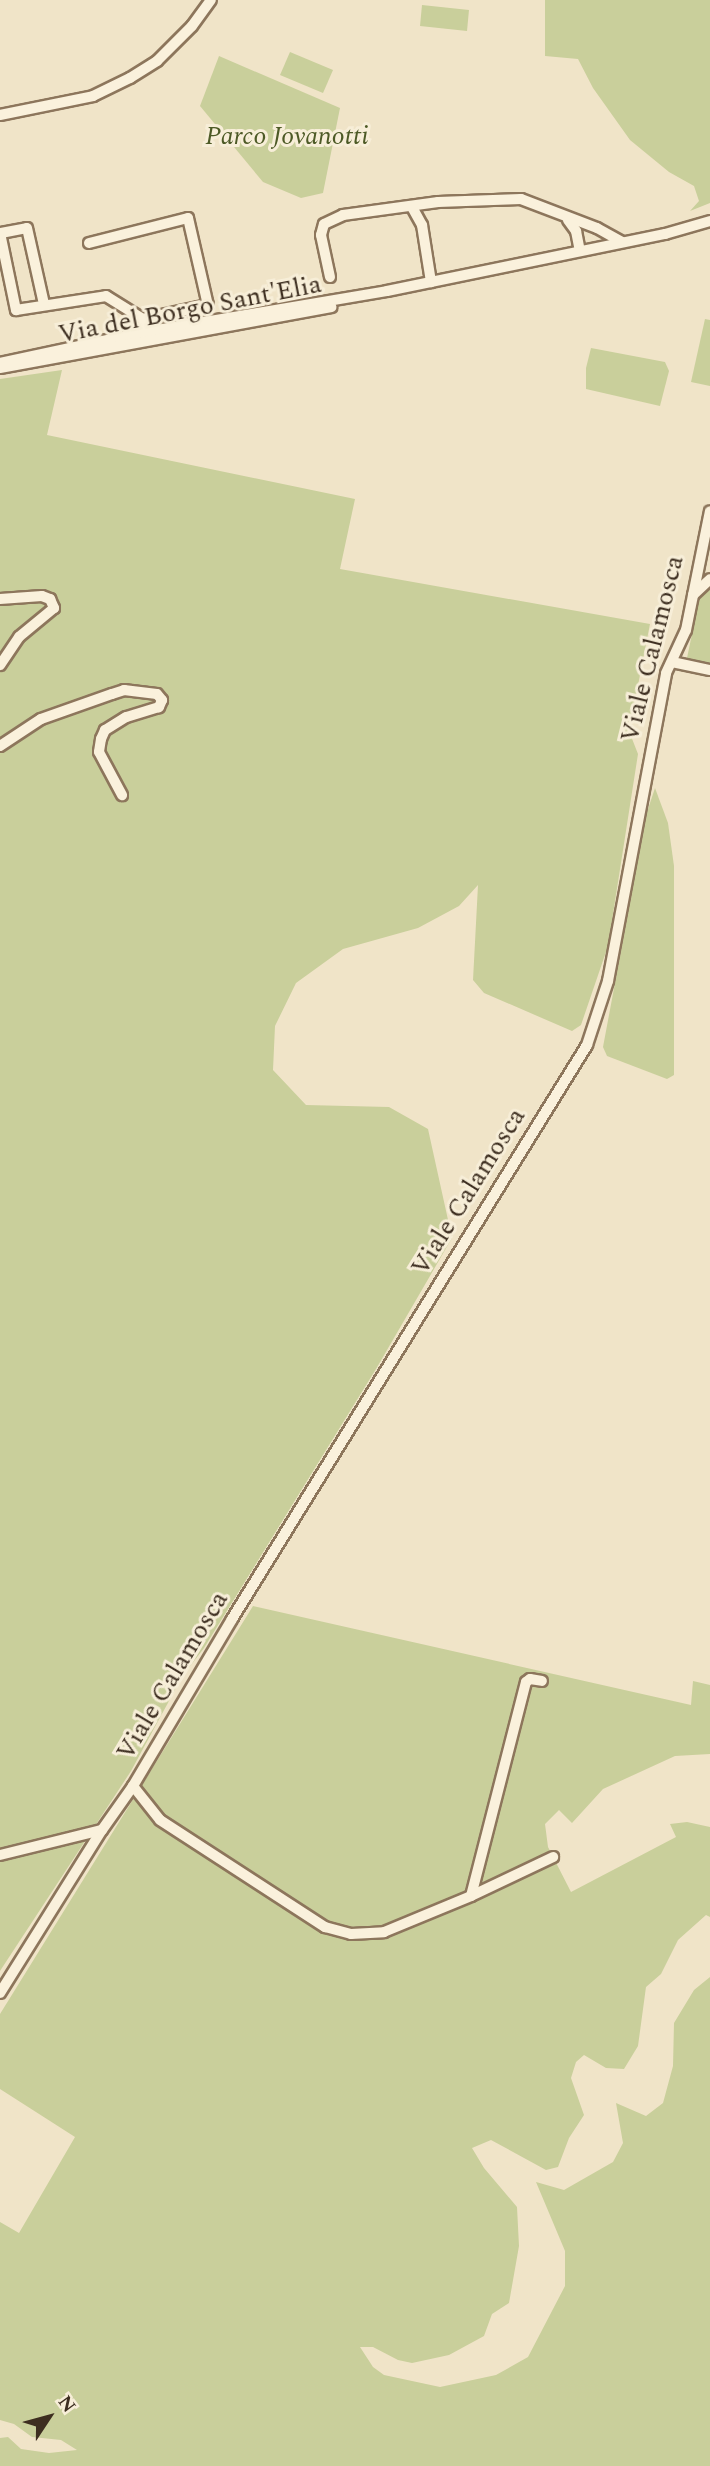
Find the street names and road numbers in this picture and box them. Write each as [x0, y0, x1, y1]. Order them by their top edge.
street label: Via del Borgo Sant'Elia [56, 269, 324, 351]
street label: Viale Calamosca [615, 552, 691, 746]
street label: Viale Calamosca [405, 1103, 533, 1281]
street label: Viale Calamosca [110, 1586, 236, 1766]

